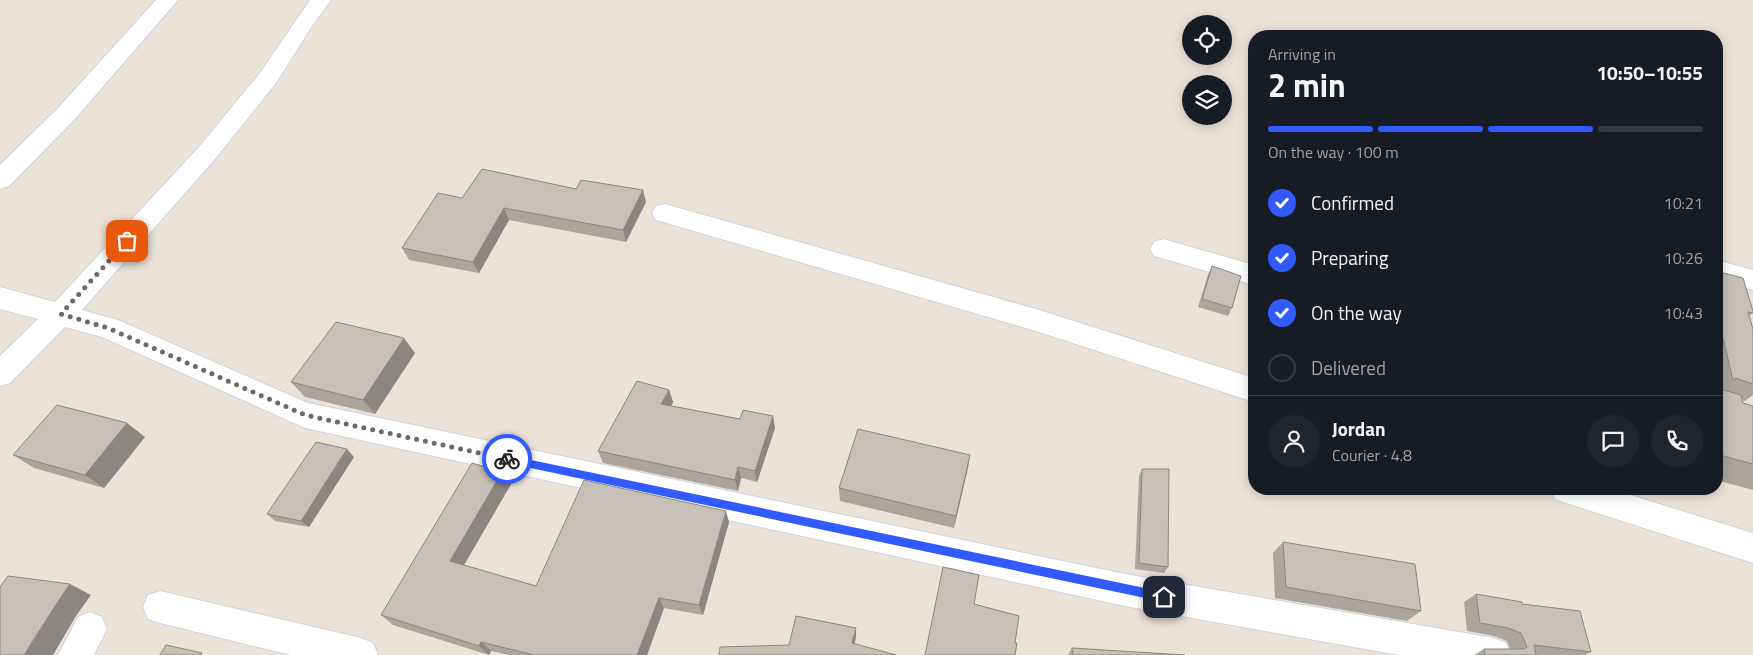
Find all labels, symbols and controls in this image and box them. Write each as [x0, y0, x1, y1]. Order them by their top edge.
map controls [1182, 15, 1232, 125]
button: locate [1182, 15, 1232, 65]
text: Arriving in [1268, 42, 1336, 66]
text: 10:50–10:55 [1596, 58, 1703, 87]
text: 2 min [1268, 61, 1346, 109]
button: layers [1182, 75, 1232, 125]
text: On the way · 100 m [1268, 140, 1399, 164]
text: Confirmed [1311, 188, 1394, 217]
icon: check [1268, 189, 1296, 217]
text: 10:21 [1664, 191, 1703, 215]
pin [106, 220, 148, 262]
icon: bag [113, 227, 141, 255]
text: Preparing [1311, 243, 1388, 272]
icon: check [1268, 244, 1296, 272]
text: 10:26 [1664, 246, 1703, 270]
text: On the way [1311, 298, 1402, 327]
icon: check [1268, 299, 1296, 327]
text: 10:43 [1664, 301, 1703, 325]
text: Delivered [1311, 353, 1386, 382]
text: Jordan [1332, 414, 1385, 443]
button: person [1268, 415, 1320, 467]
button: chat [1587, 415, 1639, 467]
button: phone [1651, 415, 1703, 467]
courier [482, 434, 532, 484]
text: Courier · 4.8 [1332, 443, 1412, 467]
icon: bike [493, 445, 521, 473]
pin [1143, 576, 1185, 618]
icon: home [1150, 583, 1178, 611]

